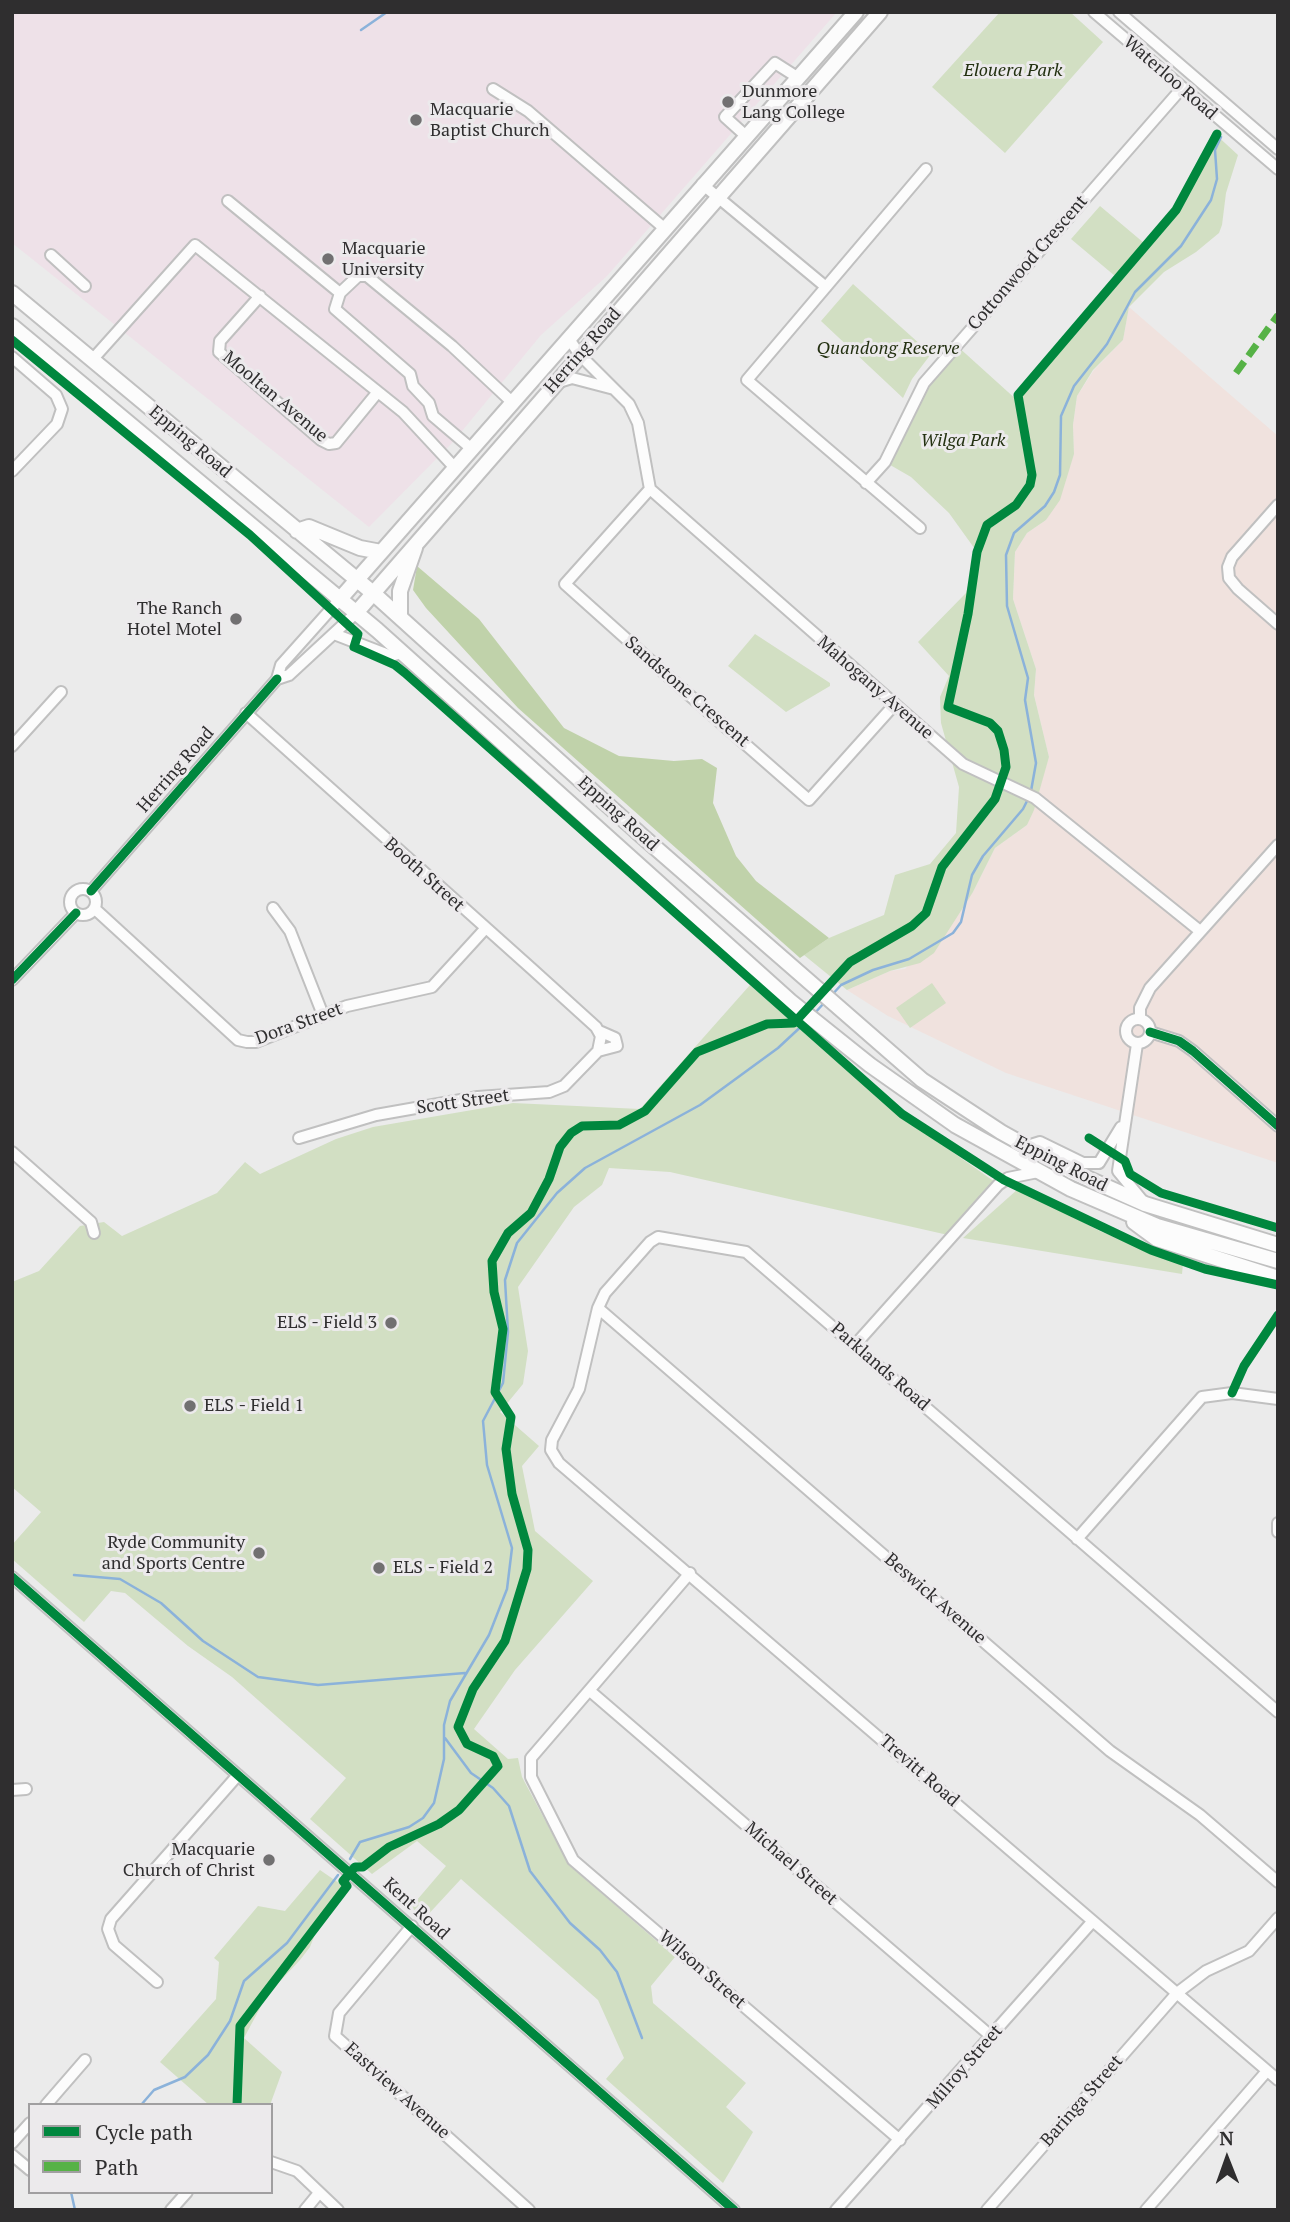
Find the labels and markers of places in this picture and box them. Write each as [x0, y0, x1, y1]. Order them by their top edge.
place label: Dunmore Lang College [742, 81, 845, 124]
marker: Dunmore Lang College [720, 94, 736, 110]
place label: Macquarie Baptist Church [430, 99, 549, 142]
marker: Macquarie Baptist Church [408, 112, 424, 128]
place label: Macquarie University [342, 238, 425, 280]
marker: Macquarie University [320, 251, 336, 267]
place label: The Ranch Hotel Motel [127, 598, 222, 640]
marker: The Ranch Hotel Motel [228, 611, 244, 627]
place label: ELS - Field 3 [277, 1312, 377, 1334]
marker: ELS - Field 3 [383, 1315, 399, 1331]
place label: ELS - Field 1 [204, 1395, 304, 1417]
marker: ELS - Field 1 [182, 1398, 198, 1414]
place label: Ryde Community and Sports Centre [102, 1532, 245, 1574]
marker: Ryde Community and Sports Centre [251, 1545, 267, 1561]
place label: ELS - Field 2 [393, 1557, 493, 1579]
marker: ELS - Field 2 [371, 1560, 387, 1576]
place label: Macquarie Church of Christ [123, 1839, 255, 1882]
marker: Macquarie Church of Christ [261, 1852, 277, 1868]

